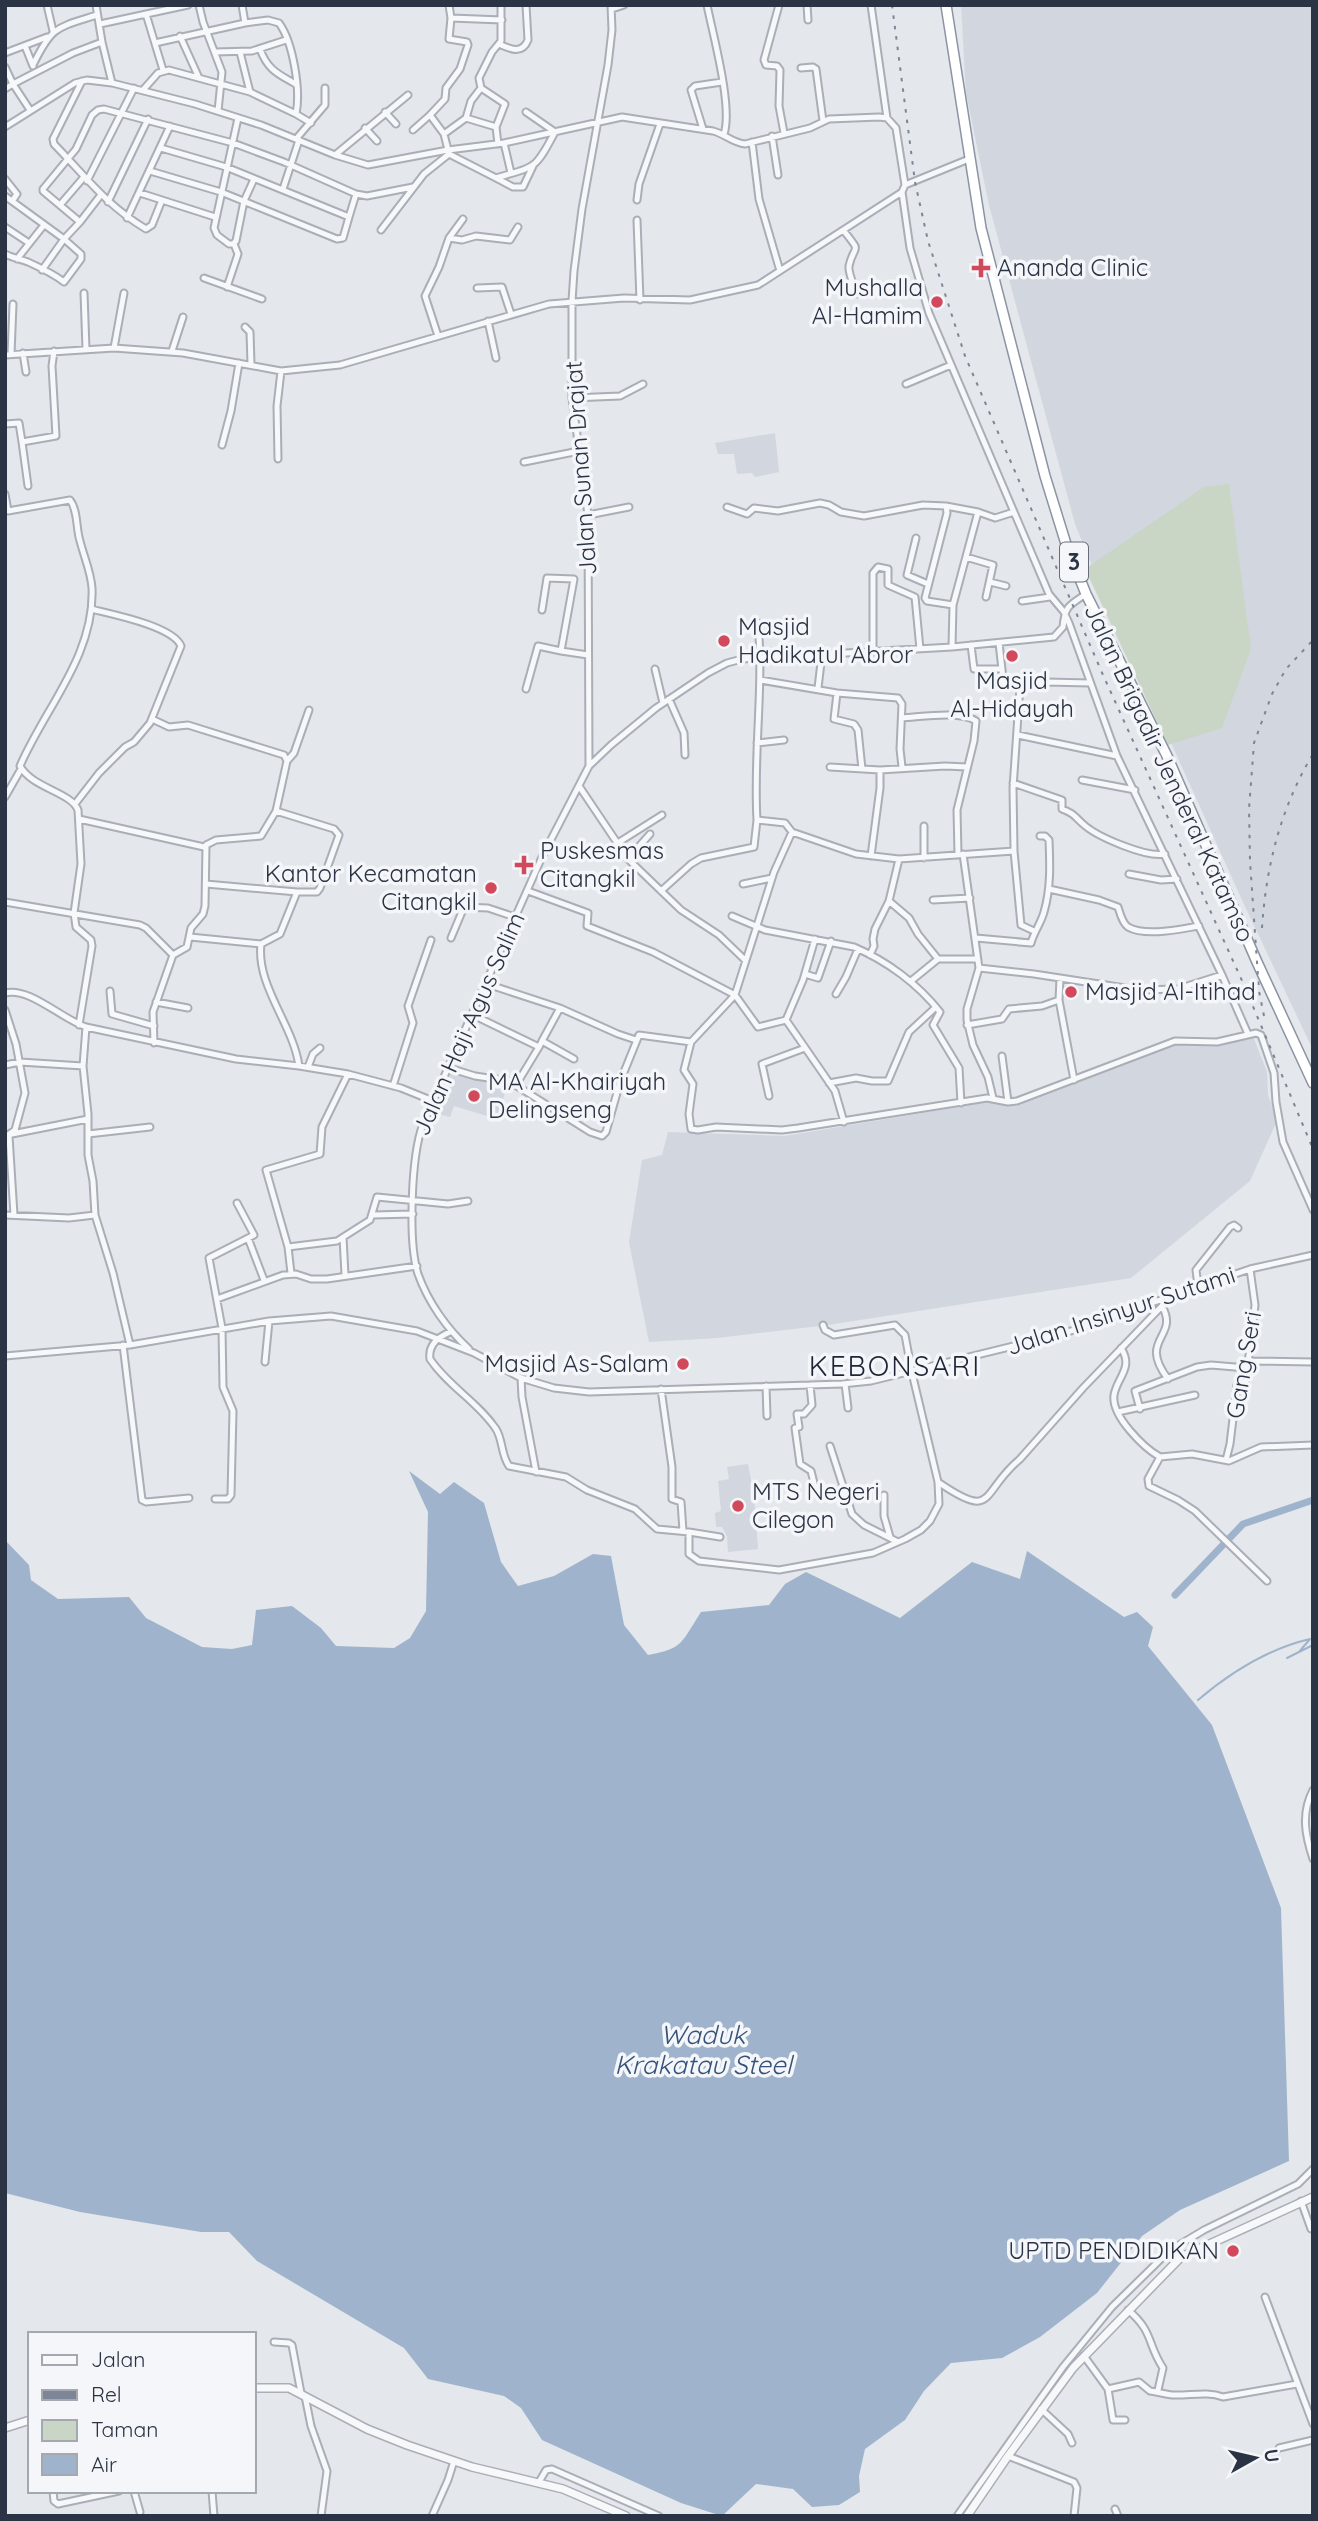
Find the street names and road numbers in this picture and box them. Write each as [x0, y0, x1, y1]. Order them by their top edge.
street label: Jalan Sunan Drajat [558, 360, 602, 576]
road number: 3 [1060, 542, 1088, 582]
street label: Jalan Brigadir Jenderal Katamso [1078, 599, 1262, 946]
street label: Jalan Haji Agus Salim [405, 907, 531, 1140]
street label: Jalan Insinyur Sutami [1003, 1259, 1239, 1361]
street label: Gang Seri [1219, 1309, 1267, 1421]

